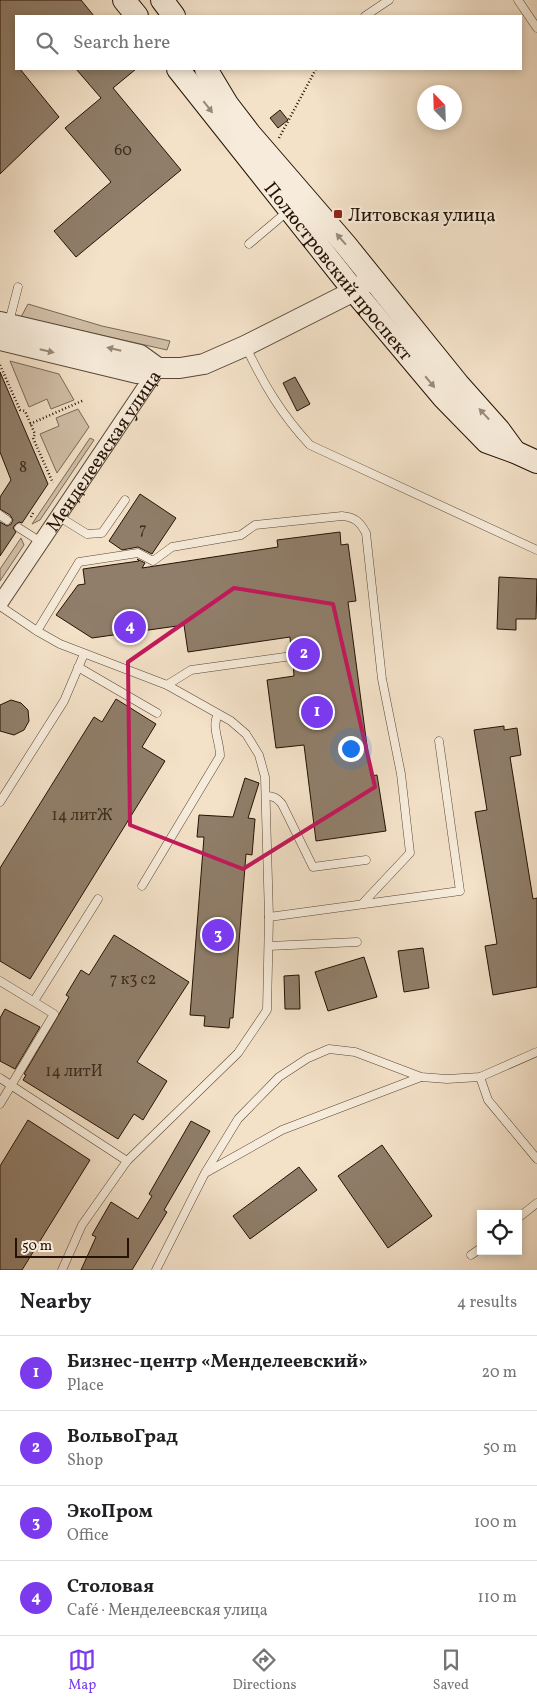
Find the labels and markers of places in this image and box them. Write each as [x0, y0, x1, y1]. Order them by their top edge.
place label: Литовская улица [348, 203, 496, 229]
marker: Литовская улица [332, 208, 344, 220]
pin: 4 [114, 608, 146, 646]
pin: 2 [288, 635, 320, 673]
pin: 1 [301, 693, 333, 731]
pin: 3 [202, 916, 234, 954]

